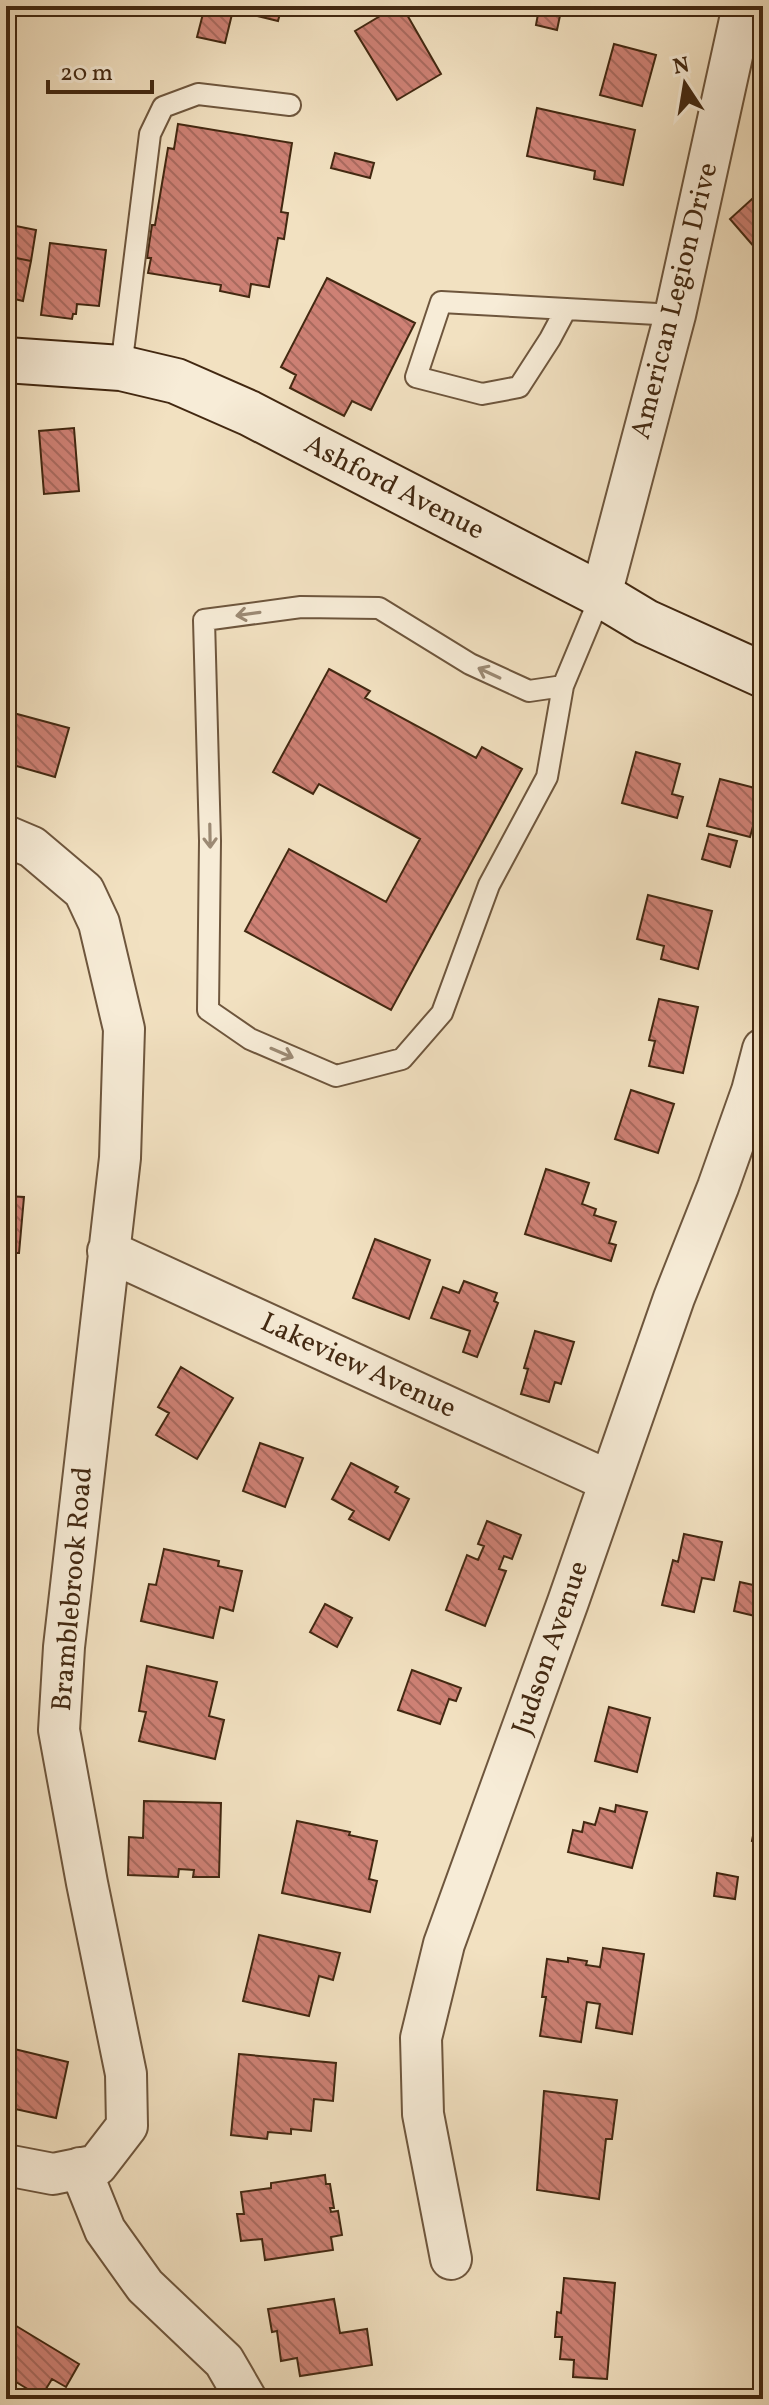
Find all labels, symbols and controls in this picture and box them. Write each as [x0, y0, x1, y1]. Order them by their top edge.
scale bar [48, 44, 152, 94]
north arrow [645, 44, 725, 124]
text: N [670, 50, 692, 84]
text: 20 m [60, 57, 113, 91]
street label: American Legion Drive [622, 159, 728, 443]
street label: Ashford Avenue [297, 426, 491, 550]
one-way arrow [235, 607, 261, 622]
one-way arrow [478, 665, 502, 680]
one-way arrow [202, 822, 217, 849]
one-way arrow [269, 1046, 294, 1061]
street label: Lakeview Avenue [254, 1304, 462, 1428]
street label: Bramblebrook Road [43, 1465, 103, 1713]
street label: Judson Avenue [503, 1556, 599, 1740]

